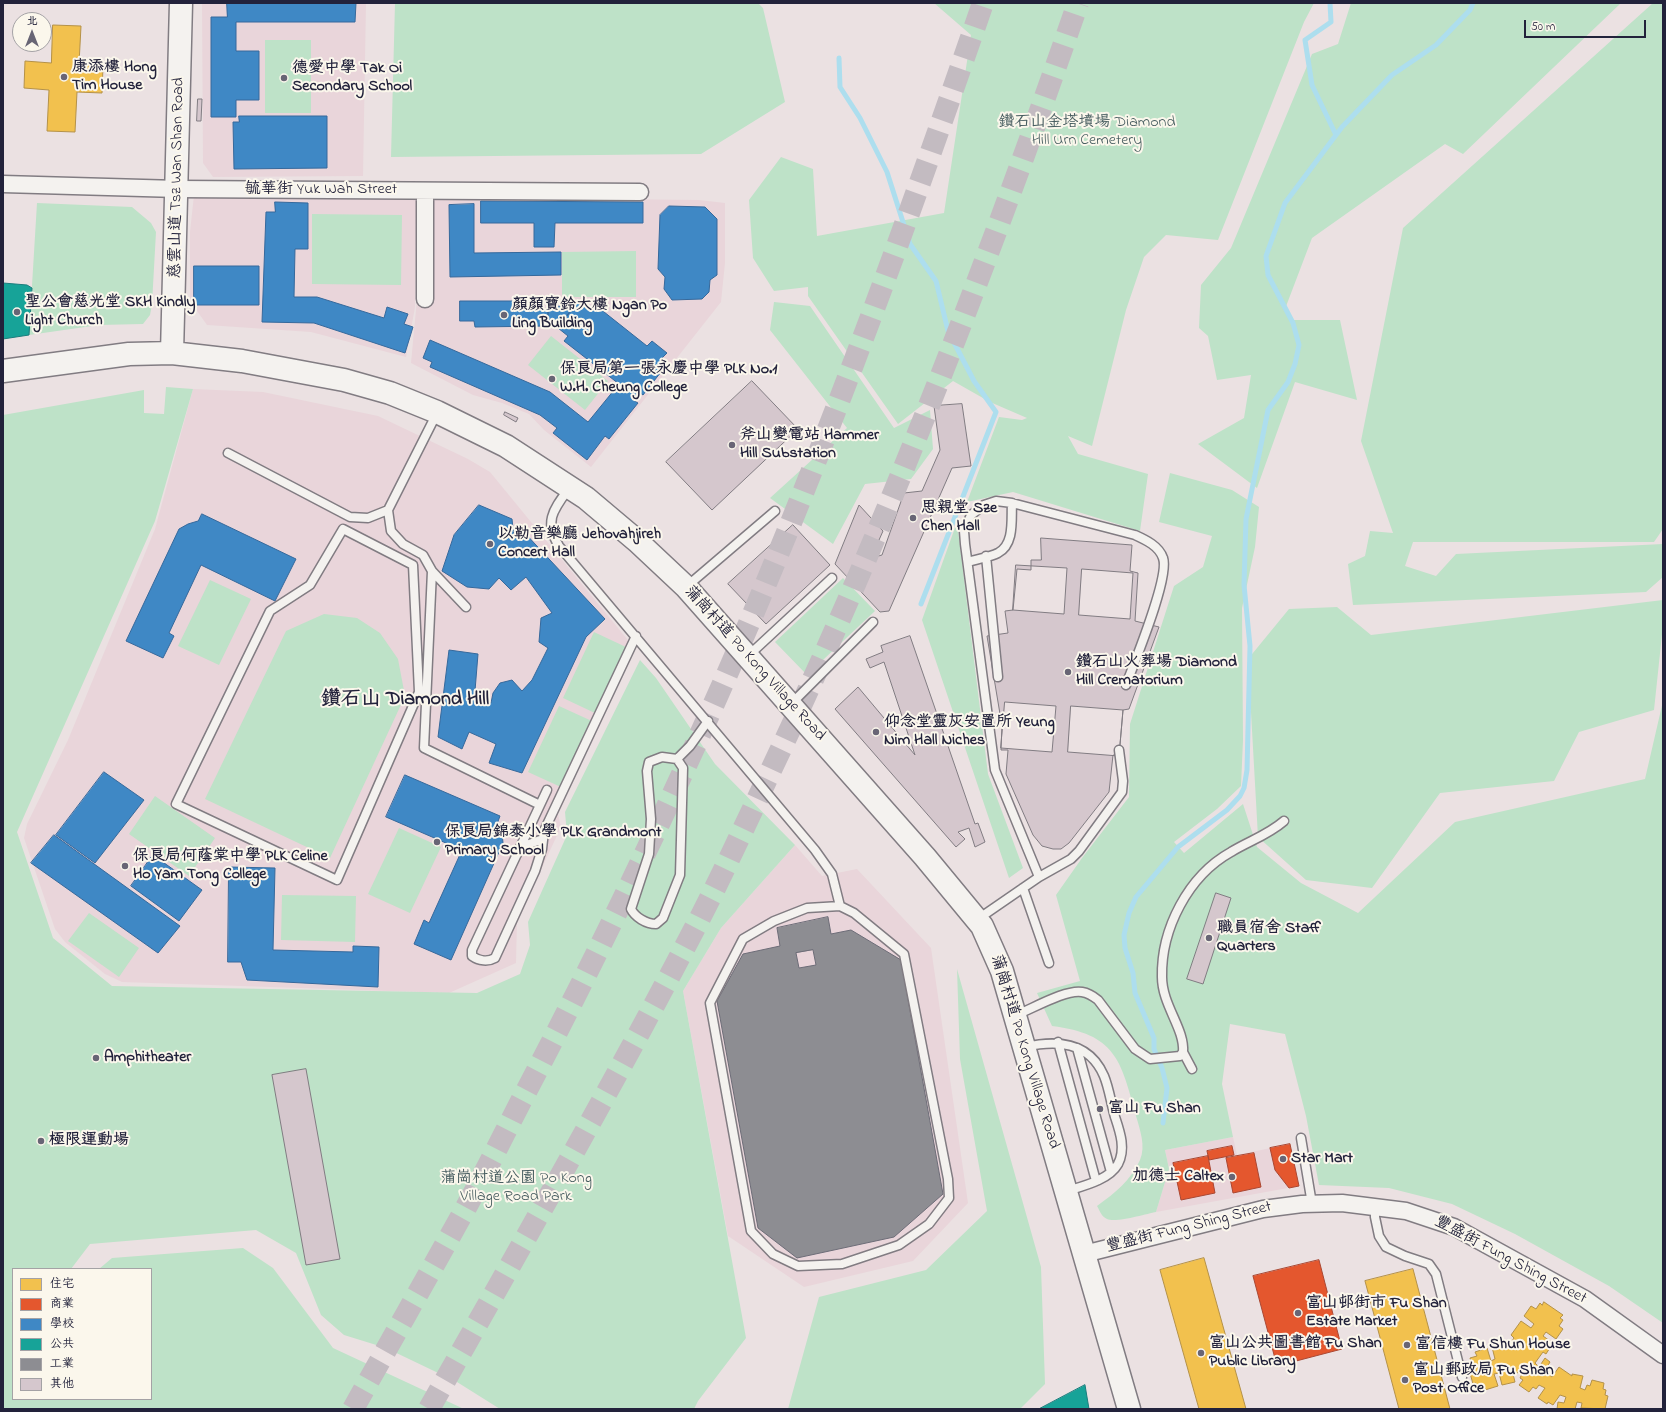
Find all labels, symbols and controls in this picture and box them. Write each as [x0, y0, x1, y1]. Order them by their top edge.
north arrow [12, 12, 52, 52]
scale bar [1526, 12, 1648, 38]
text: 北 [27, 13, 38, 29]
text: 50 m [1531, 18, 1555, 36]
place label: 康添樓 Hong Tim House [72, 58, 157, 96]
place label: 德愛中學 Tak Oi Secondary School [292, 59, 412, 97]
marker: 康添樓 Hong Tim House [59, 72, 69, 82]
marker: 德愛中學 Tak Oi Secondary School [279, 73, 289, 83]
street label: 慈雲山道 Tsz Wan Shan Road [167, 77, 189, 279]
park label: 鑽石山金塔墳場 Diamond Hill Urn Cemetery [999, 113, 1175, 151]
street label: 毓華街 Yuk Wah Street [245, 180, 397, 200]
place label: 聖公會慈光堂 SKH Kindly Light Church [25, 293, 195, 331]
place label: 顏顏寶鈴大樓 Ngan Po Ling Building [512, 296, 667, 334]
marker: 聖公會慈光堂 SKH Kindly Light Church [12, 307, 22, 317]
marker: 顏顏寶鈴大樓 Ngan Po Ling Building [499, 310, 509, 320]
place label: 保良局第一張永慶中學 PLK No.1 W.H. Cheung College [560, 360, 777, 398]
marker: 保良局第一張永慶中學 PLK No.1 W.H. Cheung College [547, 374, 557, 384]
place label: 斧山變電站 Hammer Hill Substation [740, 426, 879, 464]
marker: 斧山變電站 Hammer Hill Substation [727, 440, 737, 450]
place label: 思親堂 Sze Chen Hall [921, 499, 997, 537]
marker: 思親堂 Sze Chen Hall [908, 513, 918, 523]
place label: 以勒音樂廳 Jehovahjireh Concert Hall [498, 525, 661, 563]
marker: 以勒音樂廳 Jehovahjireh Concert Hall [485, 539, 495, 549]
street label: 蒲崗村道 Po Kong Village Road [679, 582, 829, 746]
place label: 鑽石山火葬場 Diamond Hill Crematorium [1076, 653, 1237, 691]
marker: 鑽石山火葬場 Diamond Hill Crematorium [1063, 667, 1073, 677]
district label: 鑽石山 Diamond Hill [321, 689, 489, 713]
place label: 仰念堂靈灰安置所 Yeung Nim Hall Niches [884, 713, 1055, 751]
marker: 仰念堂靈灰安置所 Yeung Nim Hall Niches [871, 727, 881, 737]
place label: 保良局錦泰小學 PLK Grandmont Primary School [445, 823, 661, 861]
marker: 保良局錦泰小學 PLK Grandmont Primary School [432, 837, 442, 847]
place label: 保良局何蔭棠中學 PLK Celine Ho Yam Tong College [133, 847, 328, 885]
marker: 保良局何蔭棠中學 PLK Celine Ho Yam Tong College [120, 861, 130, 871]
place label: 職員宿舍 Staff Quarters [1217, 919, 1321, 957]
marker: 職員宿舍 Staff Quarters [1204, 933, 1214, 943]
street label: 蒲崗村道 Po Kong Village Road [985, 953, 1063, 1151]
place label: Amphitheater [104, 1048, 191, 1068]
marker: Amphitheater [91, 1053, 101, 1063]
place label: 富山 Fu Shan [1108, 1099, 1201, 1119]
marker: 富山 Fu Shan [1095, 1104, 1105, 1114]
place label: 極限運動場 [49, 1131, 129, 1151]
marker: 極限運動場 [36, 1136, 46, 1146]
place label: Star Mart [1291, 1149, 1353, 1169]
marker: Star Mart [1278, 1154, 1288, 1164]
place label: 加德士 Caltex [1132, 1167, 1224, 1187]
park label: 蒲崗村道公園 Po Kong Village Road Park [440, 1169, 592, 1207]
marker: 加德士 Caltex [1227, 1172, 1237, 1182]
street label: 豐盛街 Fung Shing Street [1104, 1198, 1274, 1258]
street label: 豐盛街 Fung Shing Street [1431, 1213, 1589, 1309]
legend [12, 1268, 152, 1400]
text: 住宅 [50, 1275, 74, 1293]
place label: 富山邨街市 Fu Shan Estate Market [1306, 1294, 1447, 1332]
text: 商業 [50, 1295, 74, 1313]
marker: 富山邨街市 Fu Shan Estate Market [1293, 1308, 1303, 1318]
text: 學校 [50, 1315, 74, 1333]
place label: 富山公共圖書館 Fu Shan Public Library [1209, 1334, 1382, 1372]
text: 公共 [50, 1335, 74, 1353]
place label: 富信樓 Fu Shun House [1415, 1335, 1570, 1355]
marker: 富信樓 Fu Shun House [1402, 1340, 1412, 1350]
marker: 富山公共圖書館 Fu Shan Public Library [1196, 1348, 1206, 1358]
text: 工業 [50, 1355, 74, 1373]
place label: 富山郵政局 Fu Shan Post Office [1413, 1361, 1554, 1399]
text: 其他 [50, 1375, 74, 1393]
marker: 富山郵政局 Fu Shan Post Office [1400, 1375, 1410, 1385]

